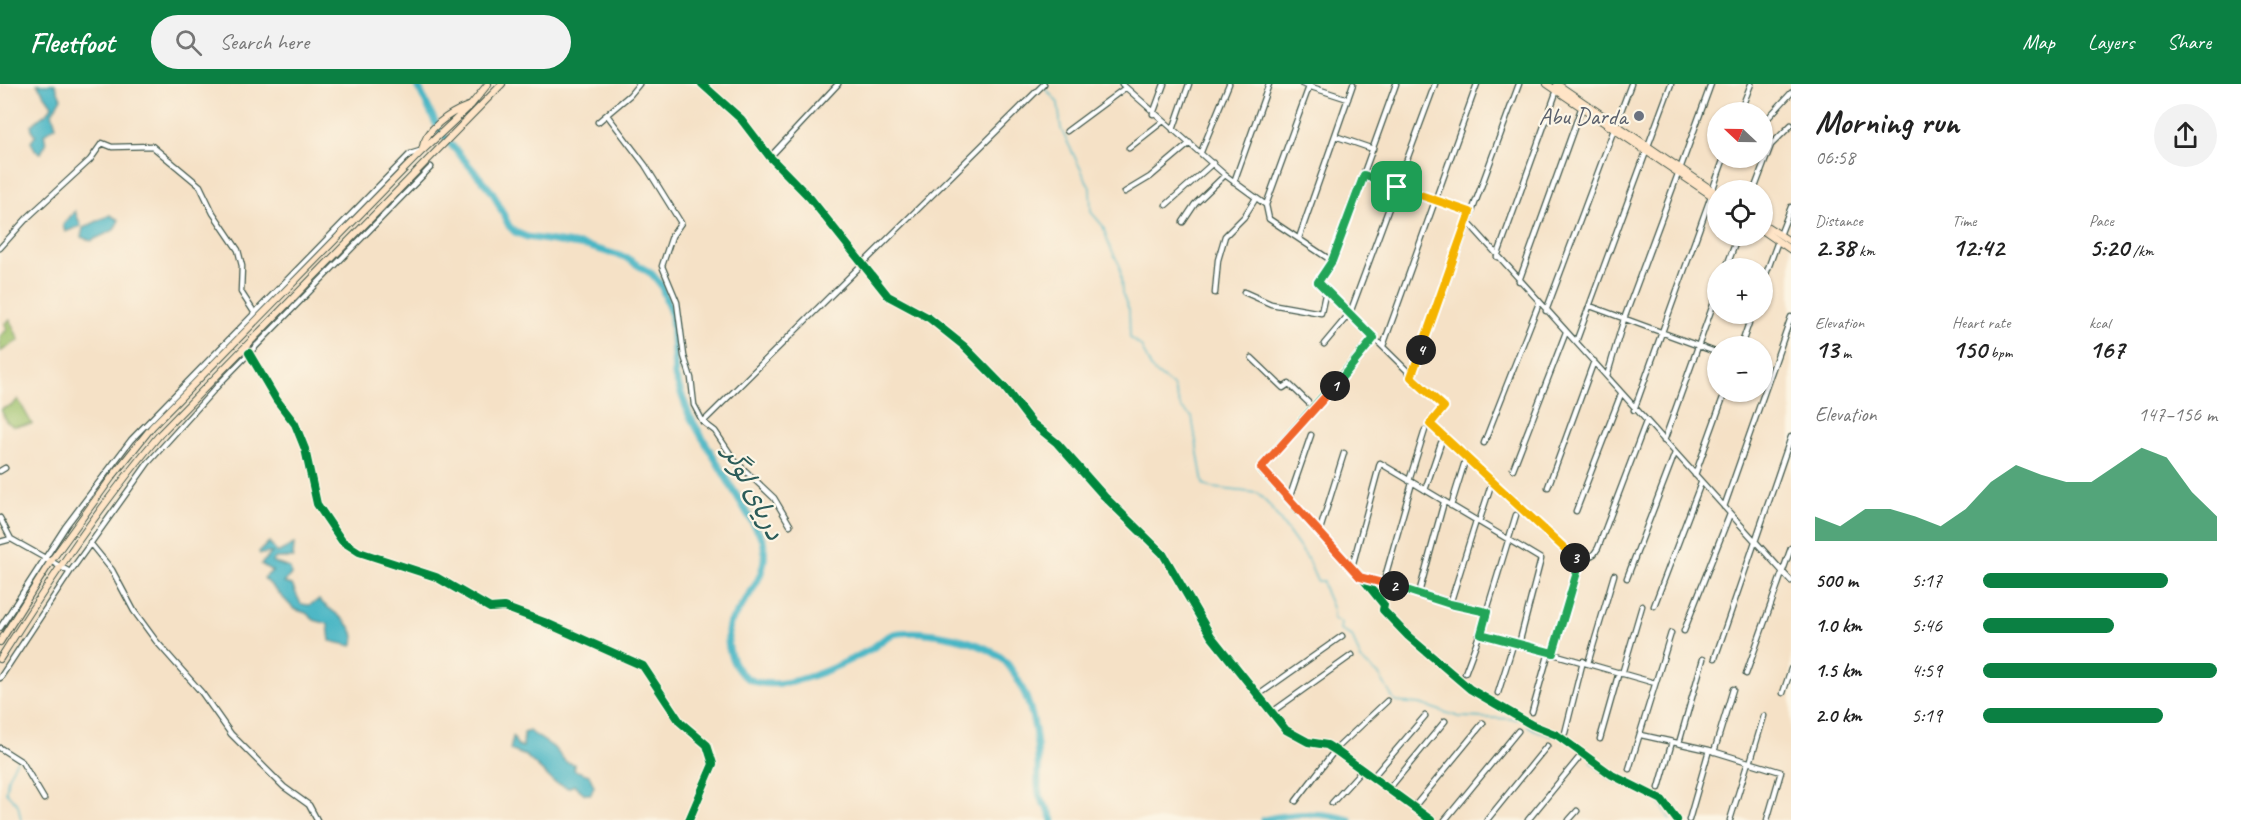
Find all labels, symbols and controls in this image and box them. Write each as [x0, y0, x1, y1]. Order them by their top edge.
search box [151, 15, 571, 69]
text: Fleetfoot [30, 25, 115, 60]
icon: search [172, 26, 205, 59]
text: Search here [220, 28, 309, 56]
text: Map [2022, 29, 2055, 55]
text: Layers [2088, 29, 2134, 55]
text: Share [2167, 29, 2211, 55]
place label: Abu Darda [1539, 101, 1629, 131]
text: Morning run [1815, 101, 1959, 143]
north arrow [1707, 102, 1773, 168]
map controls [1707, 102, 1773, 402]
button: share [2154, 104, 2217, 167]
marker: Abu Darda [1632, 109, 1646, 123]
text: 06:58 [1815, 145, 1855, 170]
pin [1371, 161, 1422, 212]
icon: arrive [1380, 170, 1413, 203]
button: locate [1707, 180, 1773, 246]
text: Distance [1815, 211, 1863, 231]
text: Time [1952, 211, 1976, 231]
text: Pace [2089, 211, 2114, 231]
text: 2.38 [1815, 231, 1855, 264]
text: 12:42 [1952, 231, 2004, 264]
text: 5:20 [2089, 231, 2129, 264]
text: km [1855, 241, 1875, 261]
text: /km [2129, 241, 2154, 261]
button: + [1707, 258, 1773, 324]
text: Elevation [1815, 313, 1864, 333]
text: Heart rate [1952, 313, 2010, 333]
text: kcal [2089, 313, 2110, 333]
text: 13 [1815, 333, 1838, 366]
text: 150 [1952, 333, 1987, 366]
text: 167 [2089, 333, 2125, 366]
pin: 4 [1406, 335, 1436, 365]
button: − [1707, 336, 1773, 402]
text: 4 [1417, 340, 1425, 360]
text: m [1838, 343, 1851, 363]
text: bpm [1987, 343, 2013, 363]
pin: 1 [1320, 371, 1350, 401]
text: 1 [1331, 376, 1339, 396]
text: Elevation [1815, 402, 1877, 427]
text: 147–156 m [2138, 402, 2217, 427]
water label: دریای لوگر [715, 438, 792, 546]
pin: 3 [1560, 543, 1590, 573]
text: 3 [1571, 548, 1579, 568]
text: 500 m [1815, 568, 1858, 593]
text: 5:17 [1911, 568, 1942, 593]
pin: 2 [1379, 571, 1409, 601]
text: 2 [1390, 576, 1398, 596]
text: 1.0 km [1815, 613, 1862, 638]
text: 5:46 [1911, 613, 1942, 638]
text: 1.5 km [1815, 658, 1861, 683]
text: 4:59 [1911, 658, 1942, 683]
text: 2.0 km [1815, 703, 1862, 728]
text: 5:19 [1911, 703, 1942, 728]

